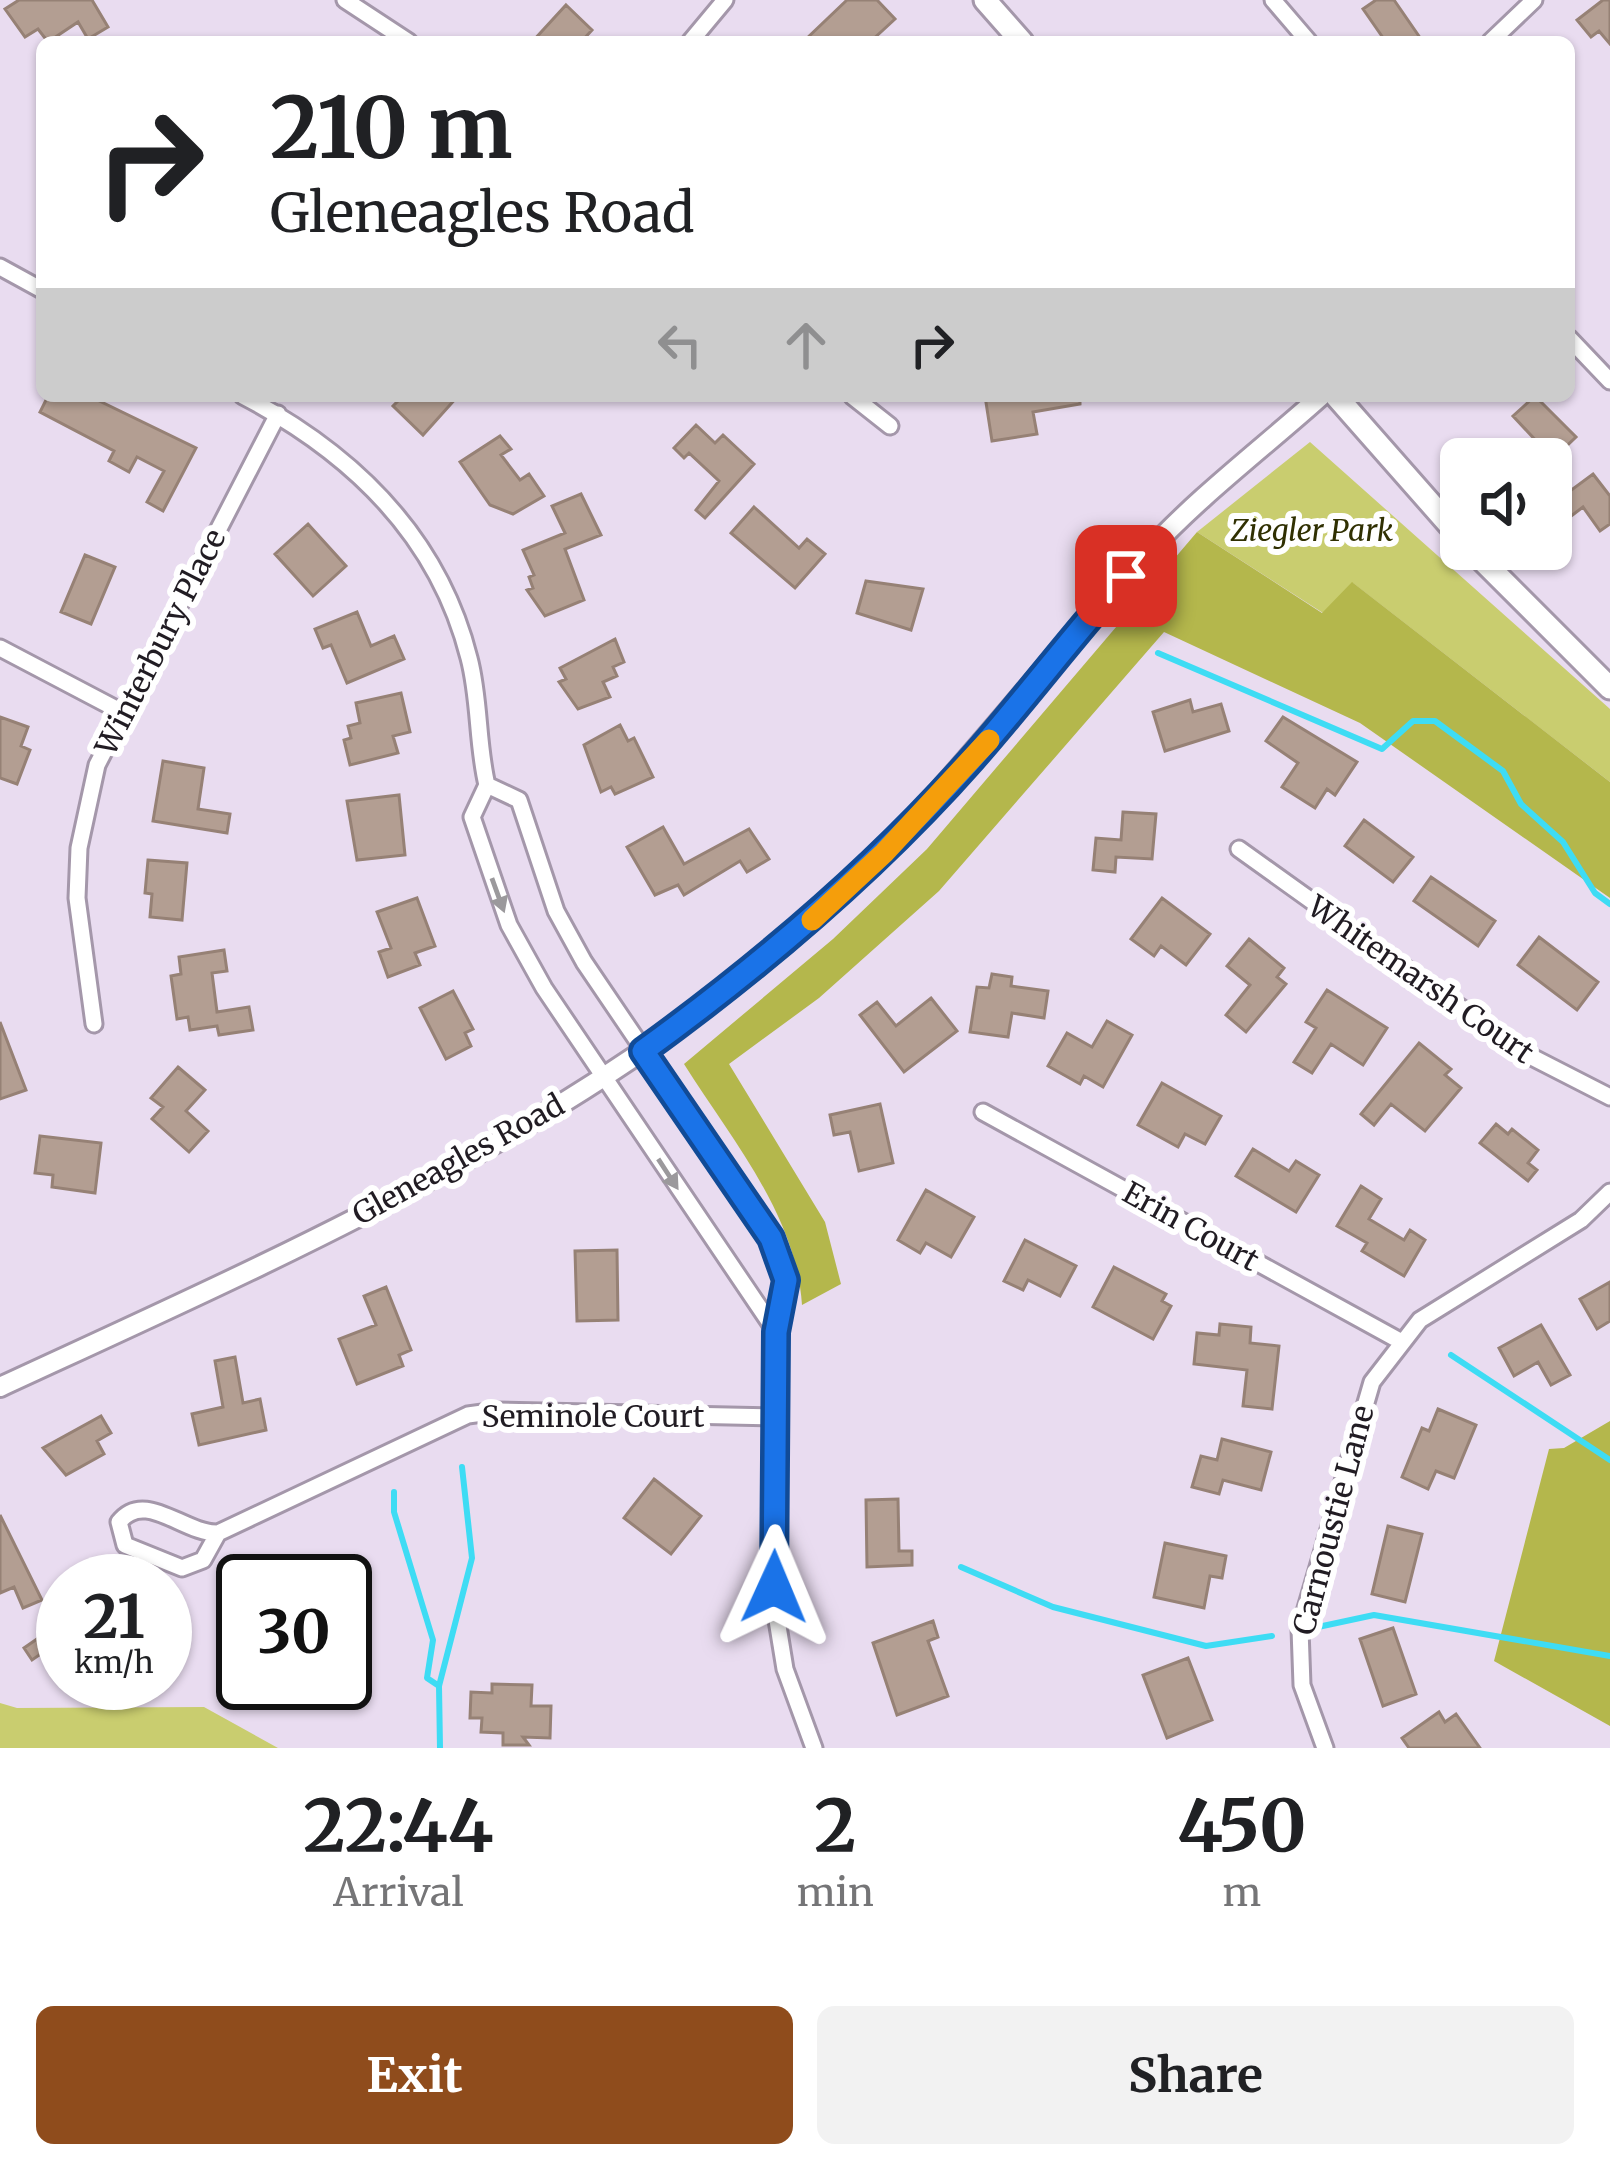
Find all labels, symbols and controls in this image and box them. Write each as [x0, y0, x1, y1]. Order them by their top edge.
text: 210 m [270, 75, 513, 181]
icon: right [72, 84, 228, 240]
text: Gleneagles Road [270, 179, 695, 247]
icon: left [647, 312, 713, 378]
icon: ahead [773, 312, 839, 378]
icon: right [899, 312, 965, 378]
map controls [1440, 438, 1572, 570]
button: sound [1440, 438, 1572, 570]
park label: Ziegler Park [1230, 511, 1394, 549]
street label: Winterbury Place [86, 523, 233, 762]
pin [1075, 525, 1177, 627]
icon: arrive [1093, 543, 1159, 609]
one-way arrow [490, 877, 508, 913]
street label: Whitemarsh Court [1300, 886, 1542, 1071]
street label: Gleneagles Road [346, 1085, 570, 1233]
one-way arrow [657, 1157, 679, 1190]
street label: Erin Court [1116, 1173, 1266, 1279]
street label: Seminole Court [481, 1397, 705, 1435]
street label: Carnoustie Lane [1284, 1401, 1382, 1639]
position arrow [711, 1524, 837, 1650]
speed limit sign: 30 [216, 1554, 372, 1710]
text: 21 [83, 1579, 145, 1654]
text: km/h [74, 1643, 154, 1681]
text: 22:44 [303, 1780, 494, 1871]
text: 2 [814, 1780, 857, 1871]
text: 450 [1177, 1780, 1307, 1871]
text: Arrival [333, 1868, 464, 1917]
text: min [797, 1868, 874, 1917]
text: m [1223, 1868, 1261, 1917]
button: Exit [36, 2006, 793, 2144]
button: Share [817, 2006, 1574, 2144]

